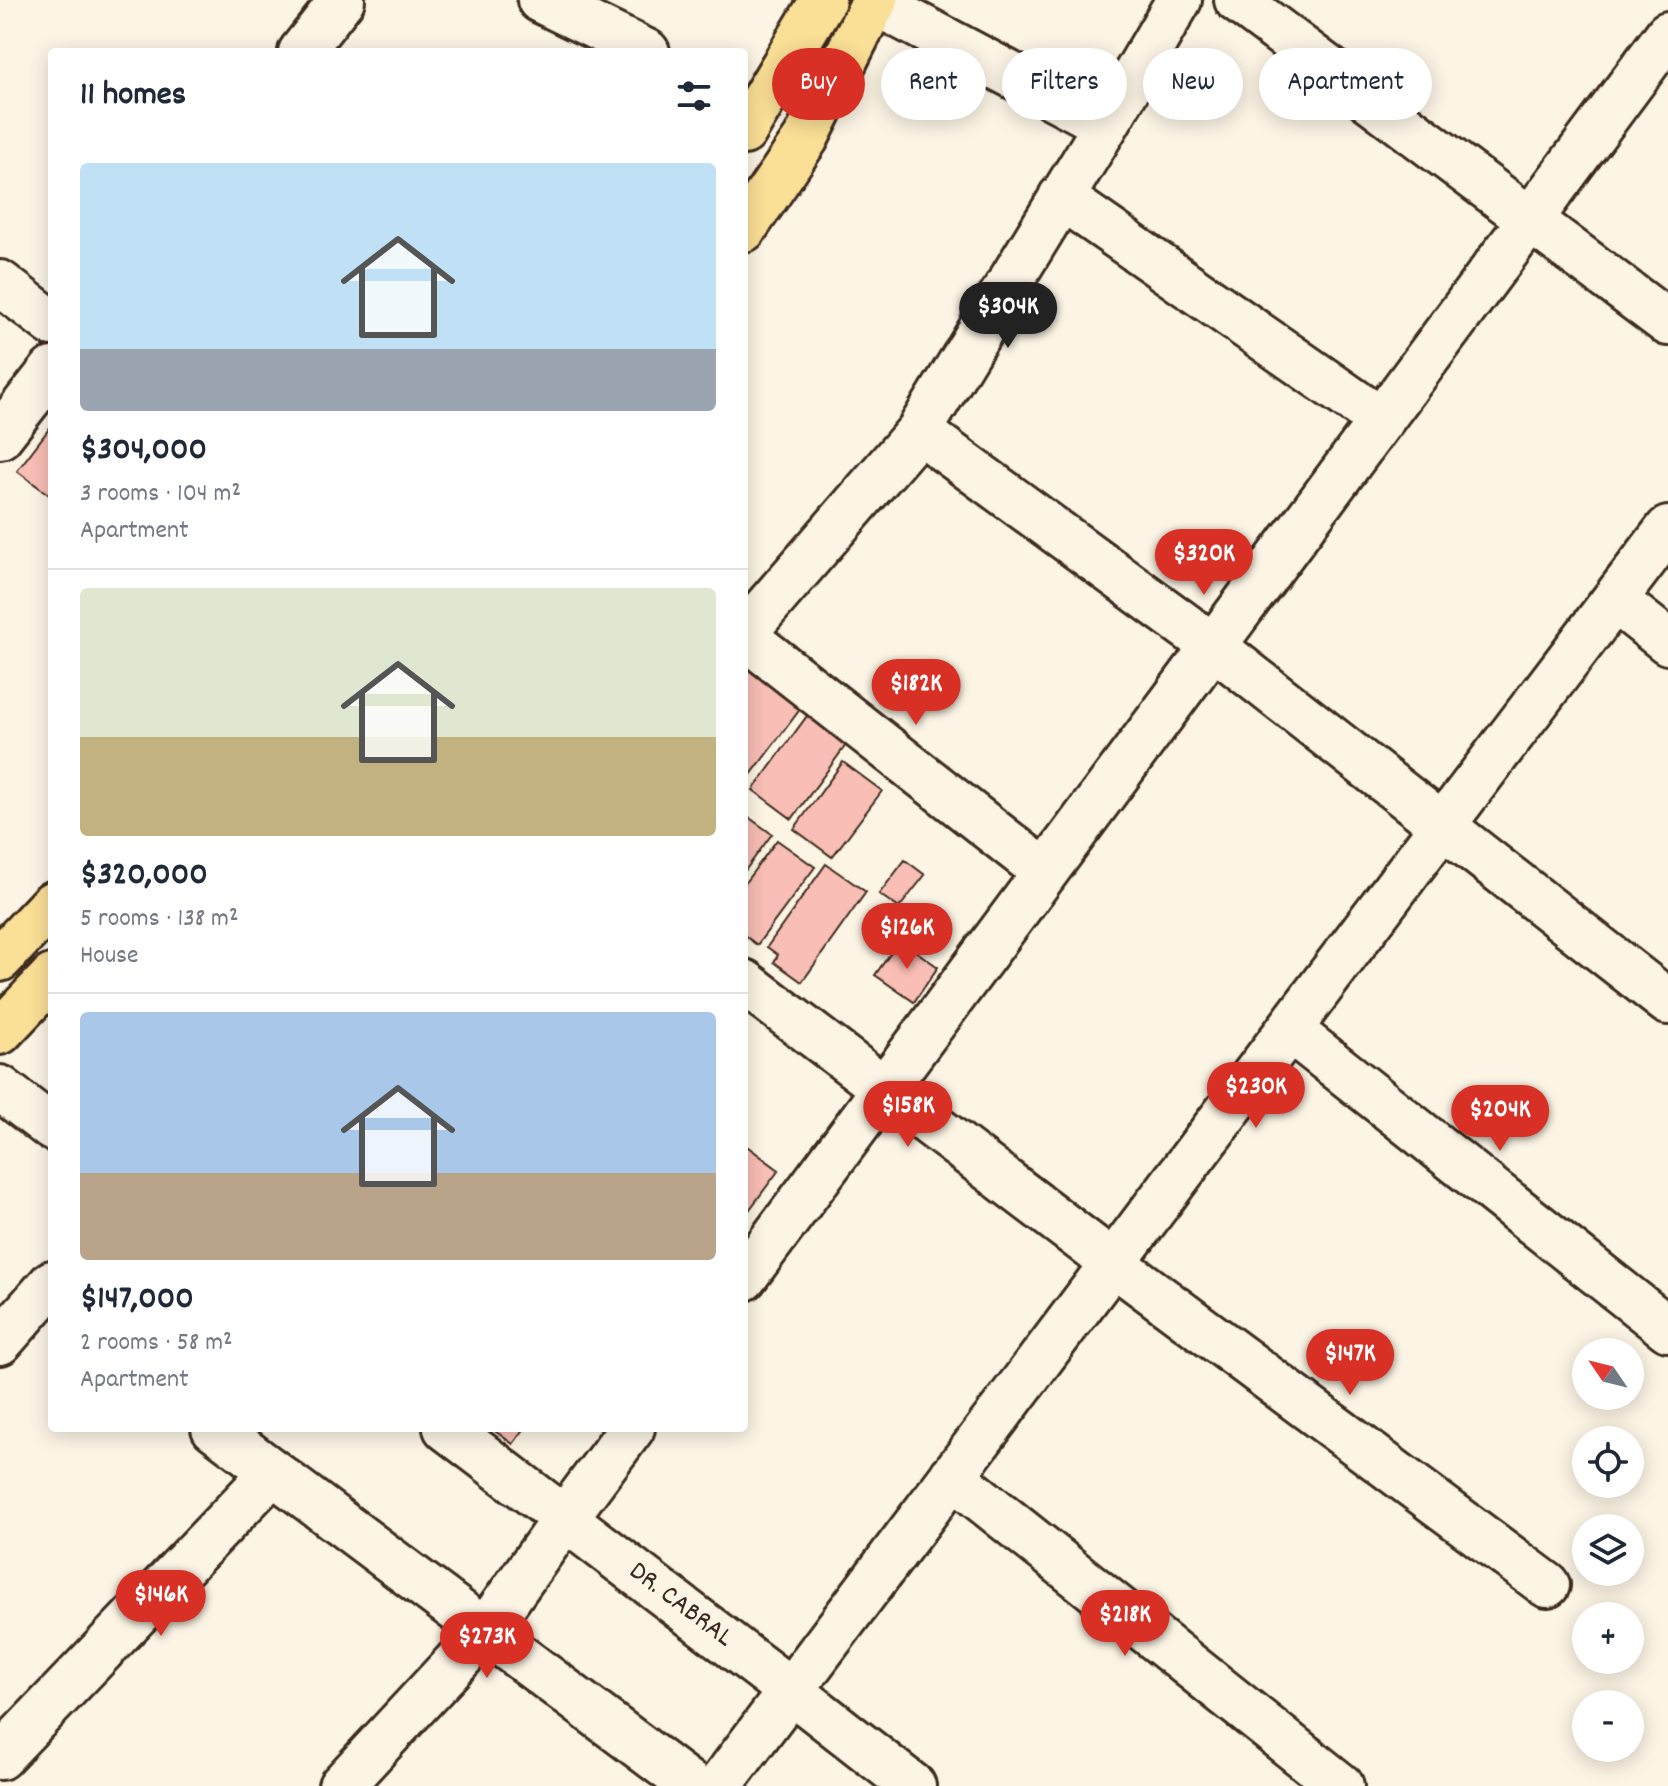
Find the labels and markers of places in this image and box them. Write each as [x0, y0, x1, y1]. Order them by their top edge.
pin: $304K [952, 282, 1064, 350]
pin: $320K [1148, 529, 1260, 597]
pin: $182K [860, 659, 972, 727]
pin: $126K [851, 903, 963, 971]
pin: $230K [1200, 1062, 1312, 1130]
pin: $158K [852, 1081, 964, 1149]
pin: $204K [1444, 1085, 1556, 1153]
pin: $147K [1294, 1329, 1406, 1397]
pin: $146K [105, 1570, 217, 1638]
pin: $218K [1069, 1590, 1181, 1658]
pin: $273K [431, 1612, 543, 1680]

